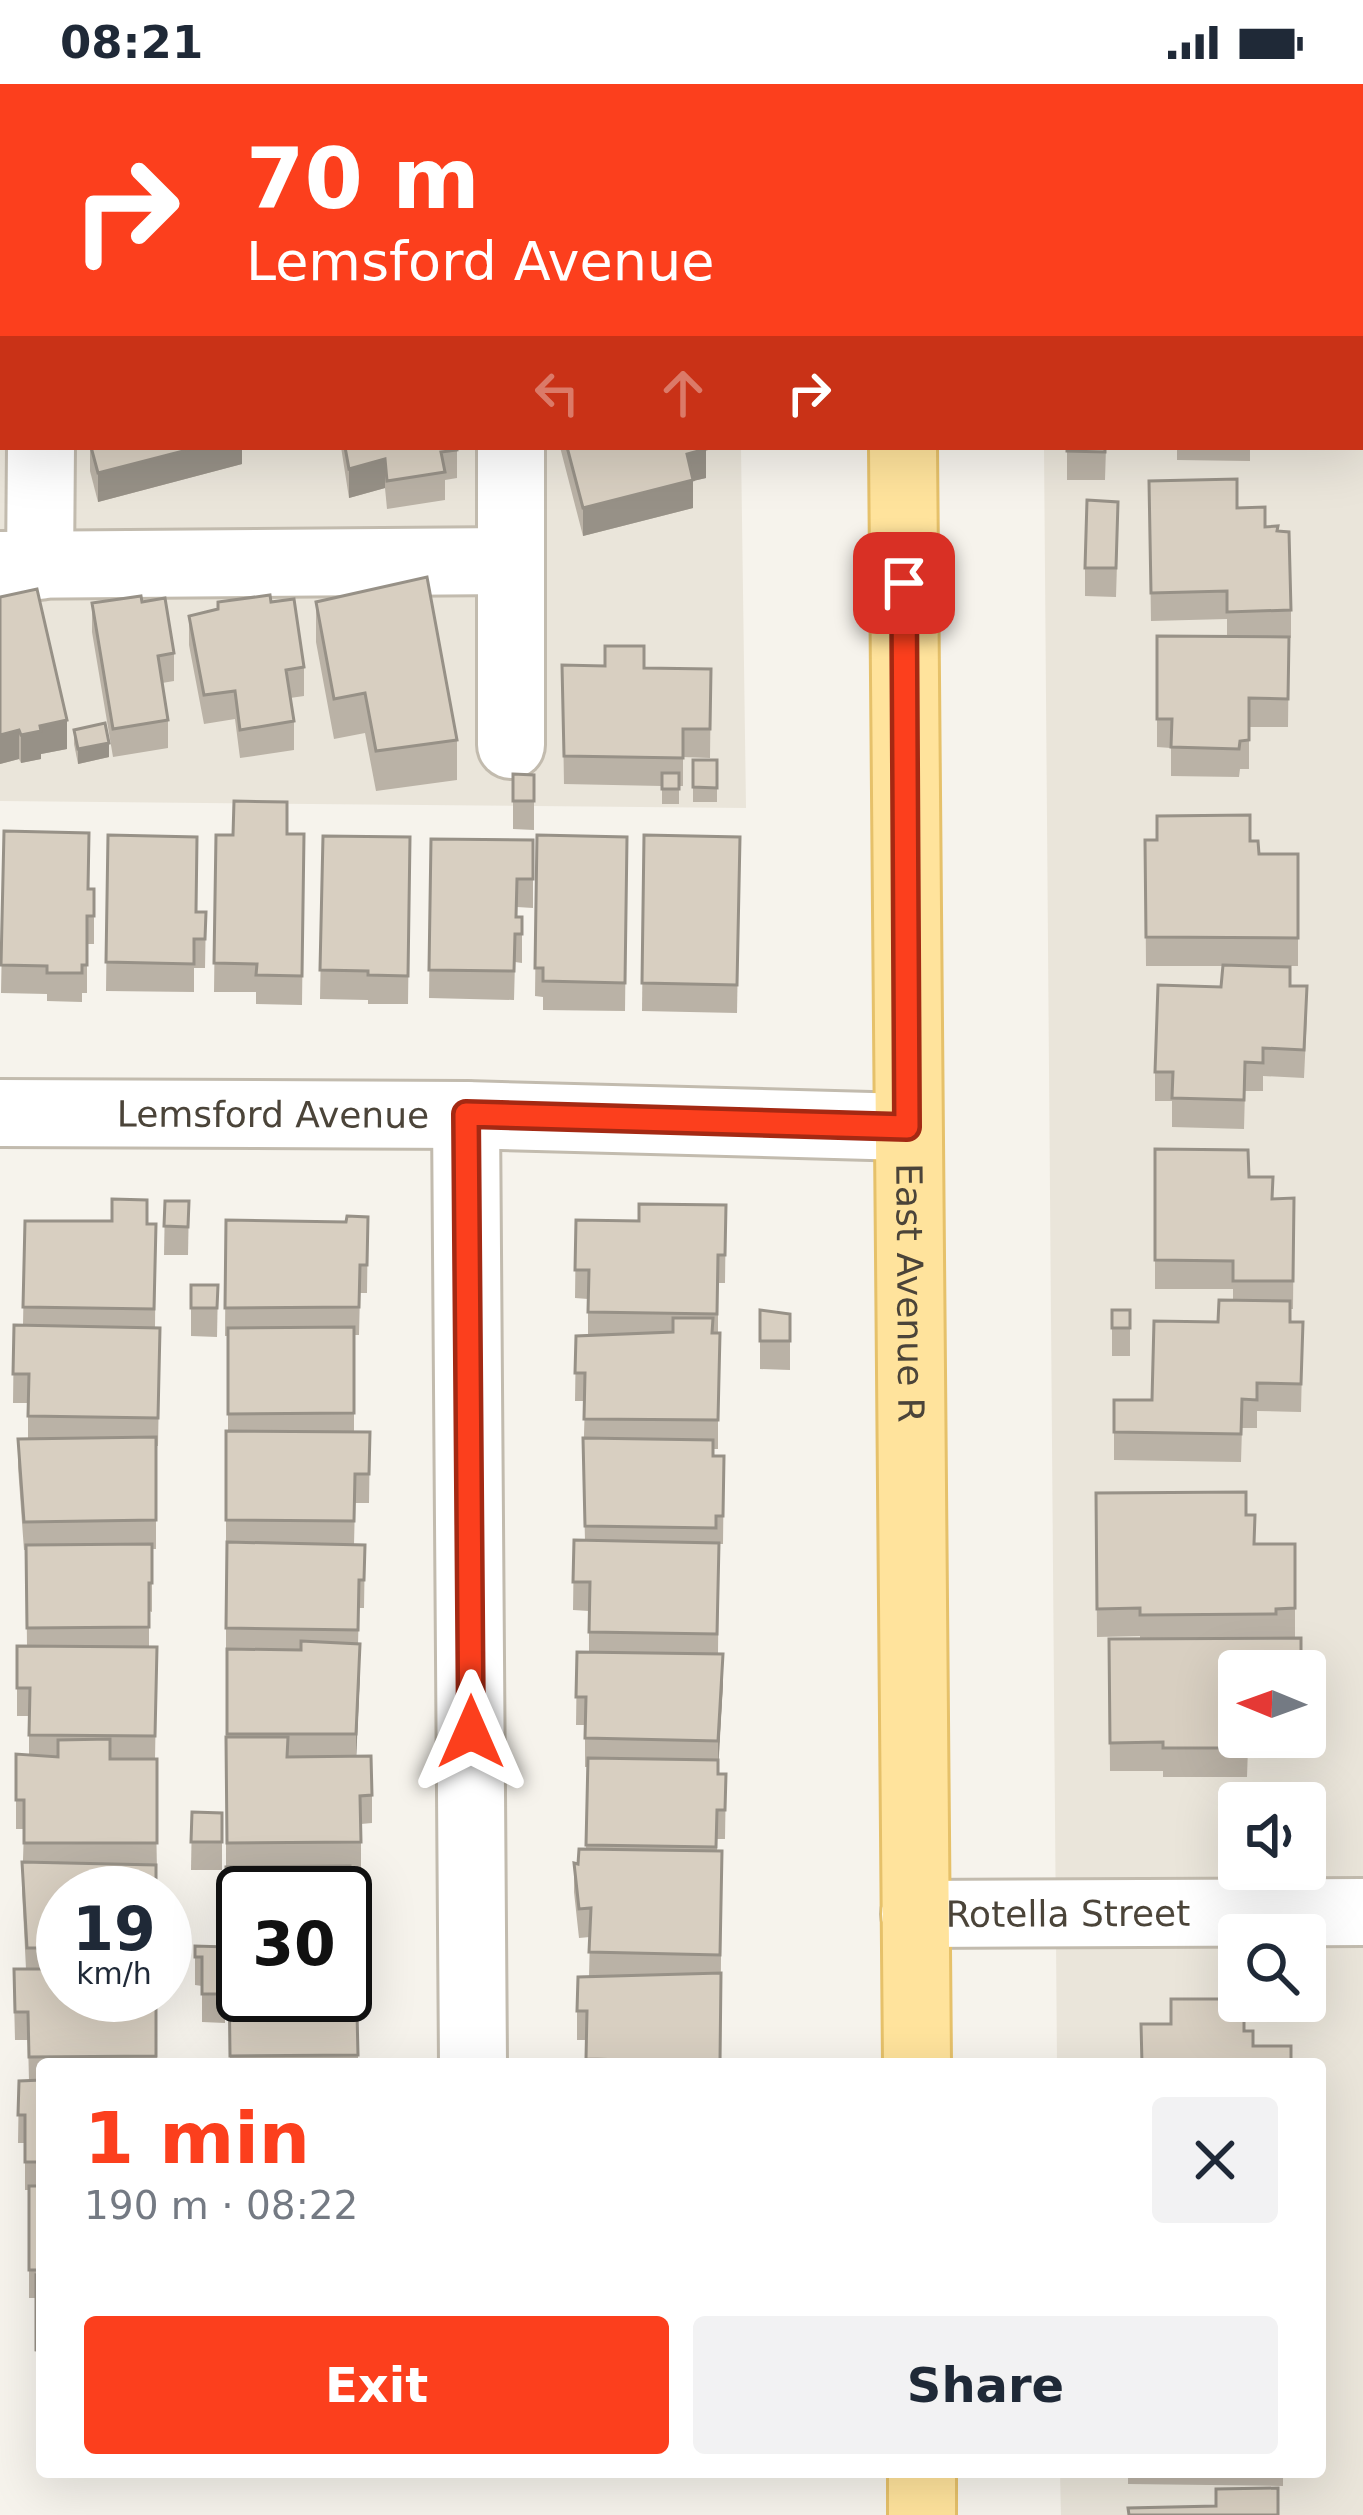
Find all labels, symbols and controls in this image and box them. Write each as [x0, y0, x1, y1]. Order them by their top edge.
text: 08:21 [60, 16, 203, 69]
text: 70 m [246, 130, 480, 228]
icon: right [48, 132, 204, 288]
text: Lemsford Avenue [246, 230, 714, 293]
icon: left [524, 360, 590, 426]
icon: ahead [650, 360, 716, 426]
icon: right [776, 360, 842, 426]
pin [853, 532, 955, 634]
icon: arrive [871, 550, 937, 616]
street label: Lemsford Avenue [117, 1093, 429, 1135]
street label: East Avenue R [889, 1163, 932, 1423]
north arrow [1218, 1650, 1326, 1758]
map controls [1218, 1650, 1326, 2022]
position arrow [408, 1669, 534, 1795]
button: sound [1218, 1782, 1326, 1890]
speed limit sign: 30 [216, 1866, 372, 2022]
street label: Rotella Street [946, 1892, 1190, 1934]
text: 19 [72, 1894, 156, 1964]
button: search [1218, 1914, 1326, 2022]
text: km/h [76, 1956, 152, 1991]
text: 1 min [84, 2096, 310, 2180]
button: close [1152, 2097, 1278, 2223]
text: 190 m · 08:22 [84, 2183, 358, 2228]
button: Exit [84, 2316, 669, 2454]
button: Share [693, 2316, 1278, 2454]

